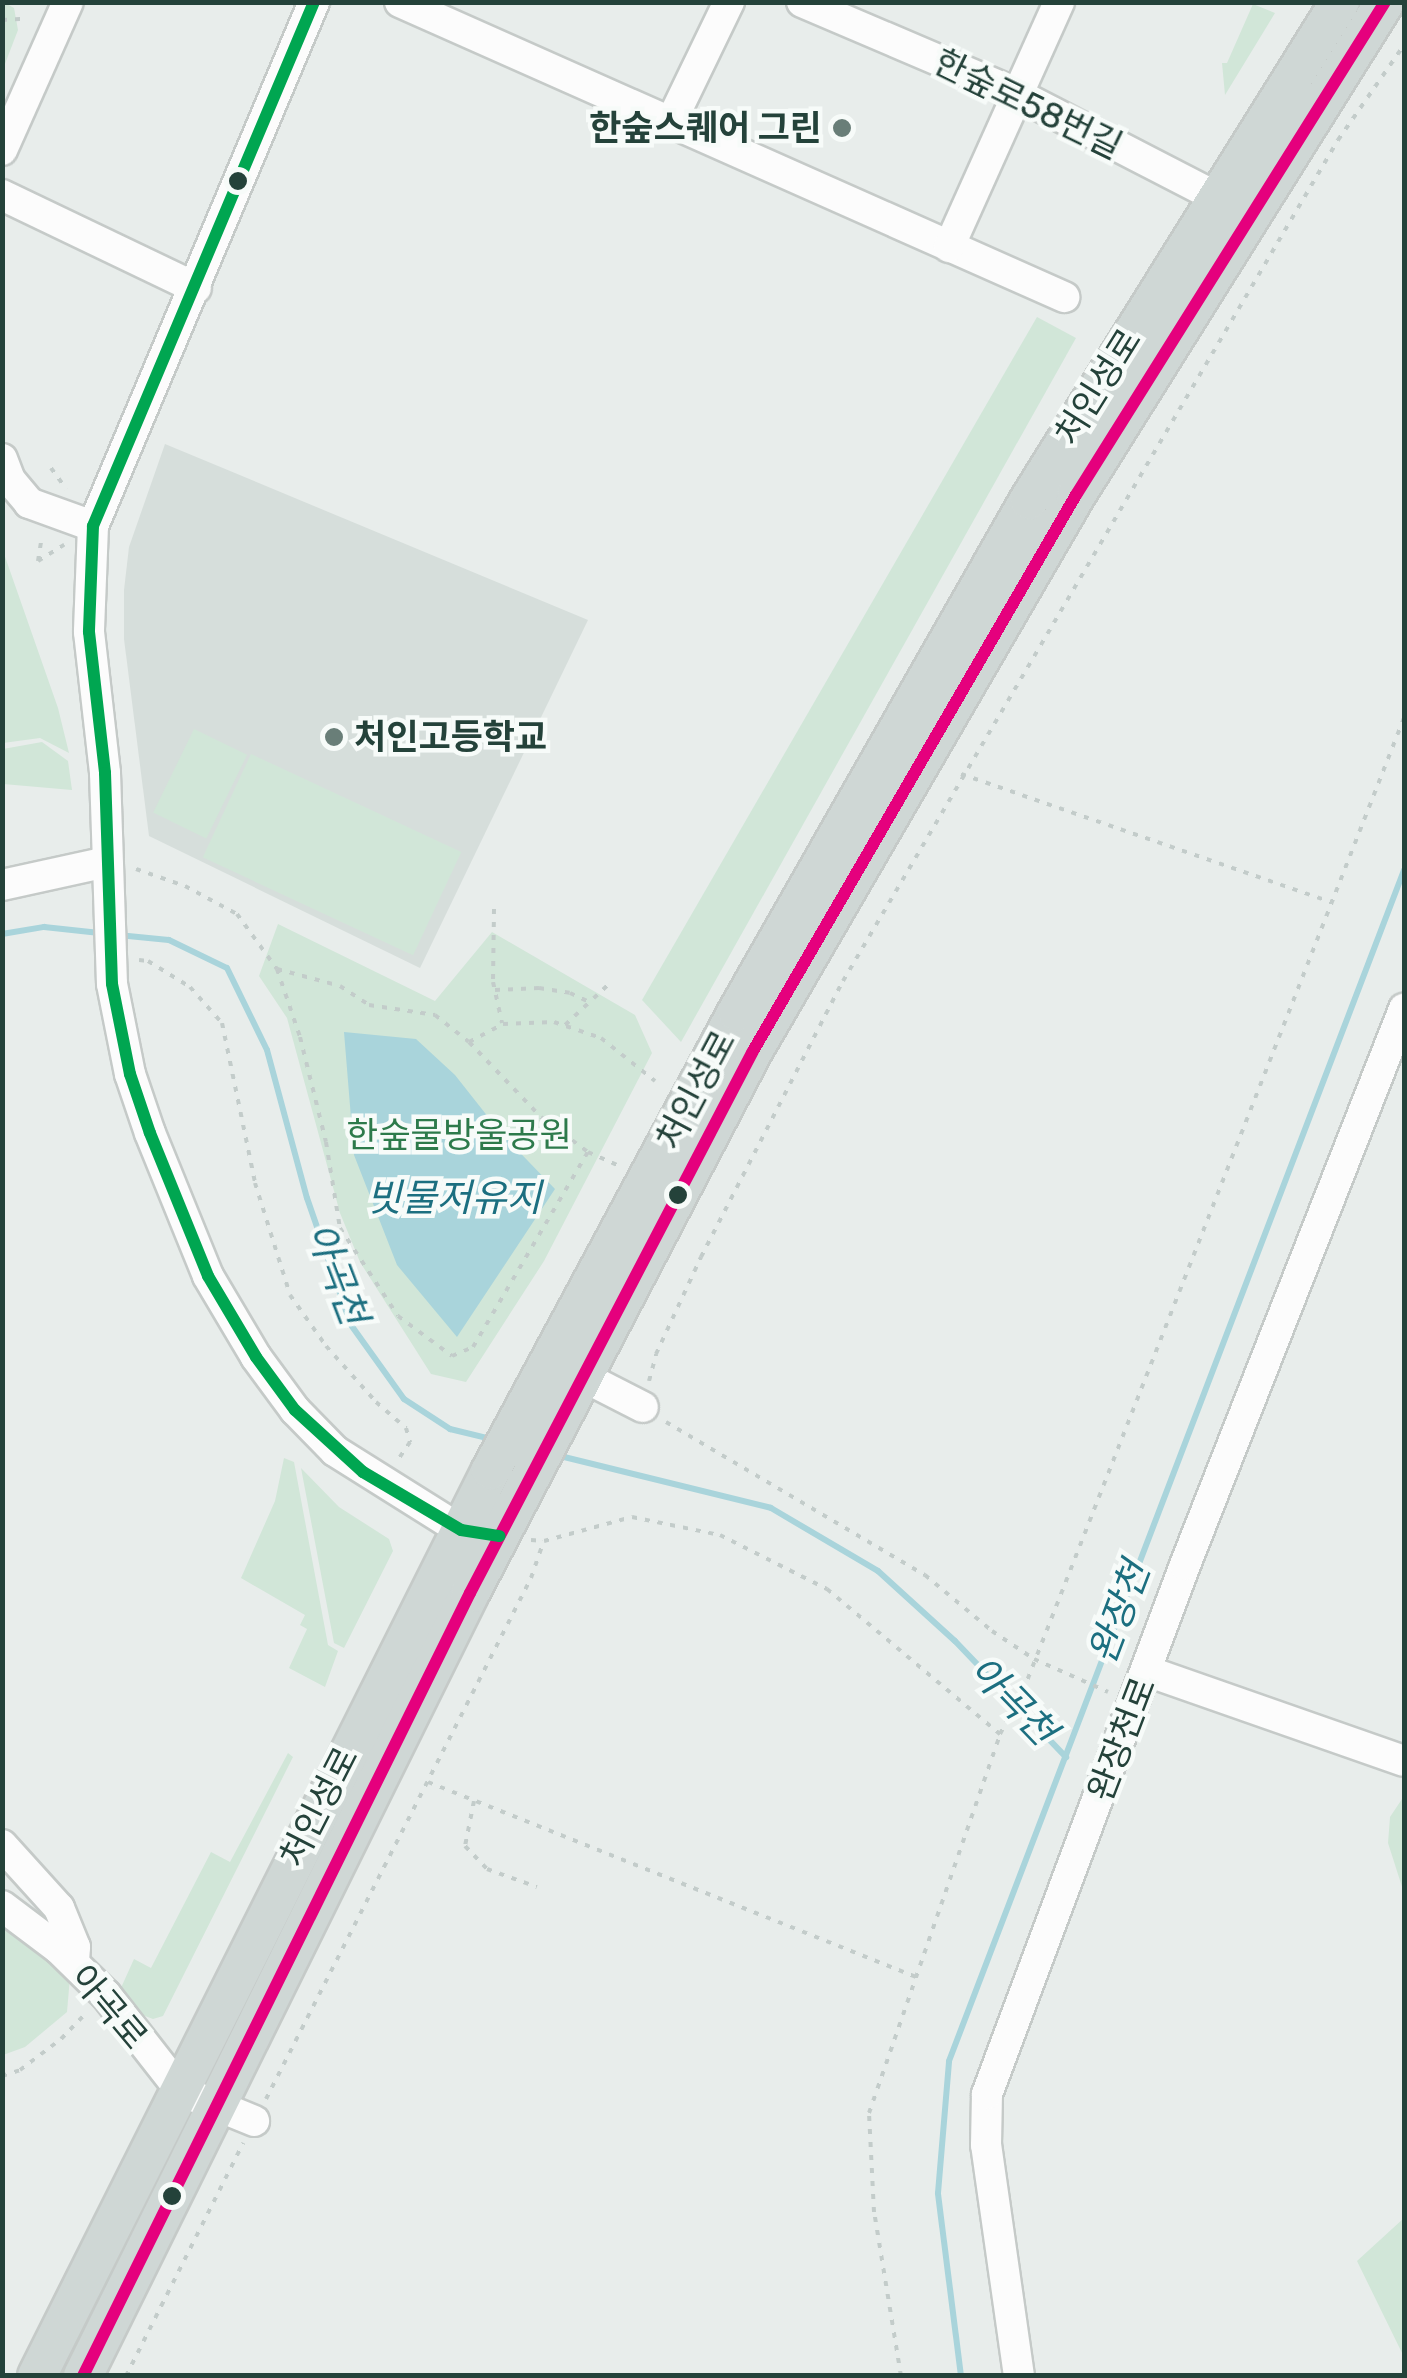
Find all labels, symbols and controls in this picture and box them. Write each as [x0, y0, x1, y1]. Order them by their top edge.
street label: 한숲로58번길 [927, 40, 1129, 168]
place label: 한숲스퀘어 그린 [589, 107, 822, 149]
marker: 한숲스퀘어 그린 [831, 117, 853, 139]
unlabelled marker [228, 171, 248, 191]
street label: 처인성로 [1046, 321, 1150, 453]
place label: 처인고등학교 [354, 716, 547, 758]
marker: 처인고등학교 [323, 726, 345, 748]
street label: 처인성로 [647, 1023, 745, 1157]
park label: 한숲물방울공원 [346, 1114, 572, 1156]
water label: 빗물저유지 [367, 1176, 541, 1222]
unlabelled marker [668, 1185, 688, 1205]
water label: 아곡천 [296, 1217, 376, 1331]
water label: 완장천 [1080, 1556, 1160, 1670]
water label: 아곡천 [959, 1647, 1065, 1755]
street label: 완장천로 [1079, 1671, 1165, 1807]
street label: 처인성로 [271, 1740, 367, 1874]
street label: 아곡로 [62, 1957, 156, 2057]
unlabelled marker [162, 2186, 182, 2206]

